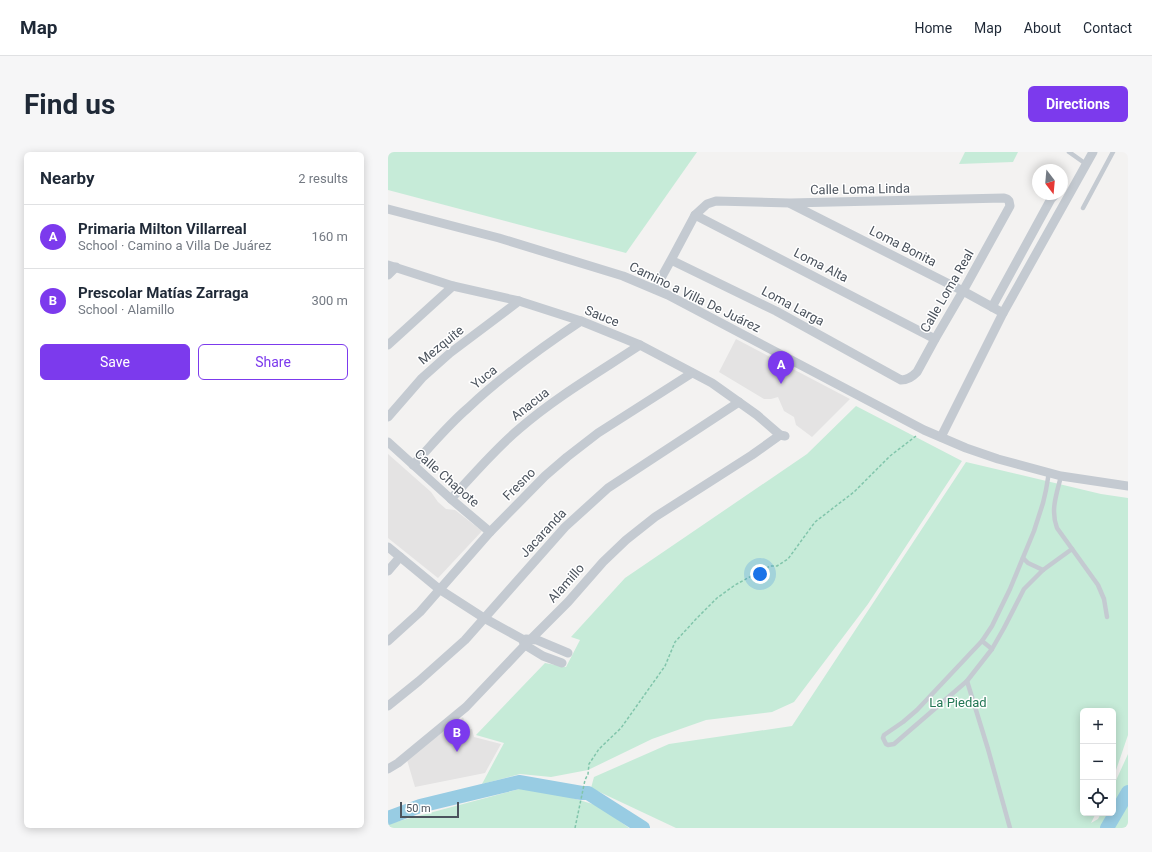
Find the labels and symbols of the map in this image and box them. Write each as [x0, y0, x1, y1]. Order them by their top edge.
north arrow [1032, 164, 1068, 200]
street label: Calle Loma Linda [810, 181, 910, 197]
street label: Loma Bonita [867, 223, 939, 269]
street label: Loma Alta [791, 245, 851, 285]
street label: Calle Loma Real [917, 247, 977, 335]
street label: Camino a Villa De Juárez [627, 259, 763, 336]
street label: Loma Larga [759, 283, 827, 329]
street label: Sauce [583, 302, 621, 330]
street label: Mezquite [416, 322, 467, 368]
pin: A [768, 351, 794, 384]
street label: Yuca [468, 362, 500, 392]
street label: Anacua [508, 385, 552, 423]
street label: Calle Chapote [412, 446, 482, 510]
street label: Fresno [500, 465, 538, 503]
street label: Jacaranda [517, 506, 569, 560]
street label: Alamillo [545, 561, 587, 605]
your location [750, 564, 770, 584]
park label: La Piedad [929, 695, 987, 710]
pin: B [444, 719, 470, 752]
scale bar [400, 800, 459, 819]

